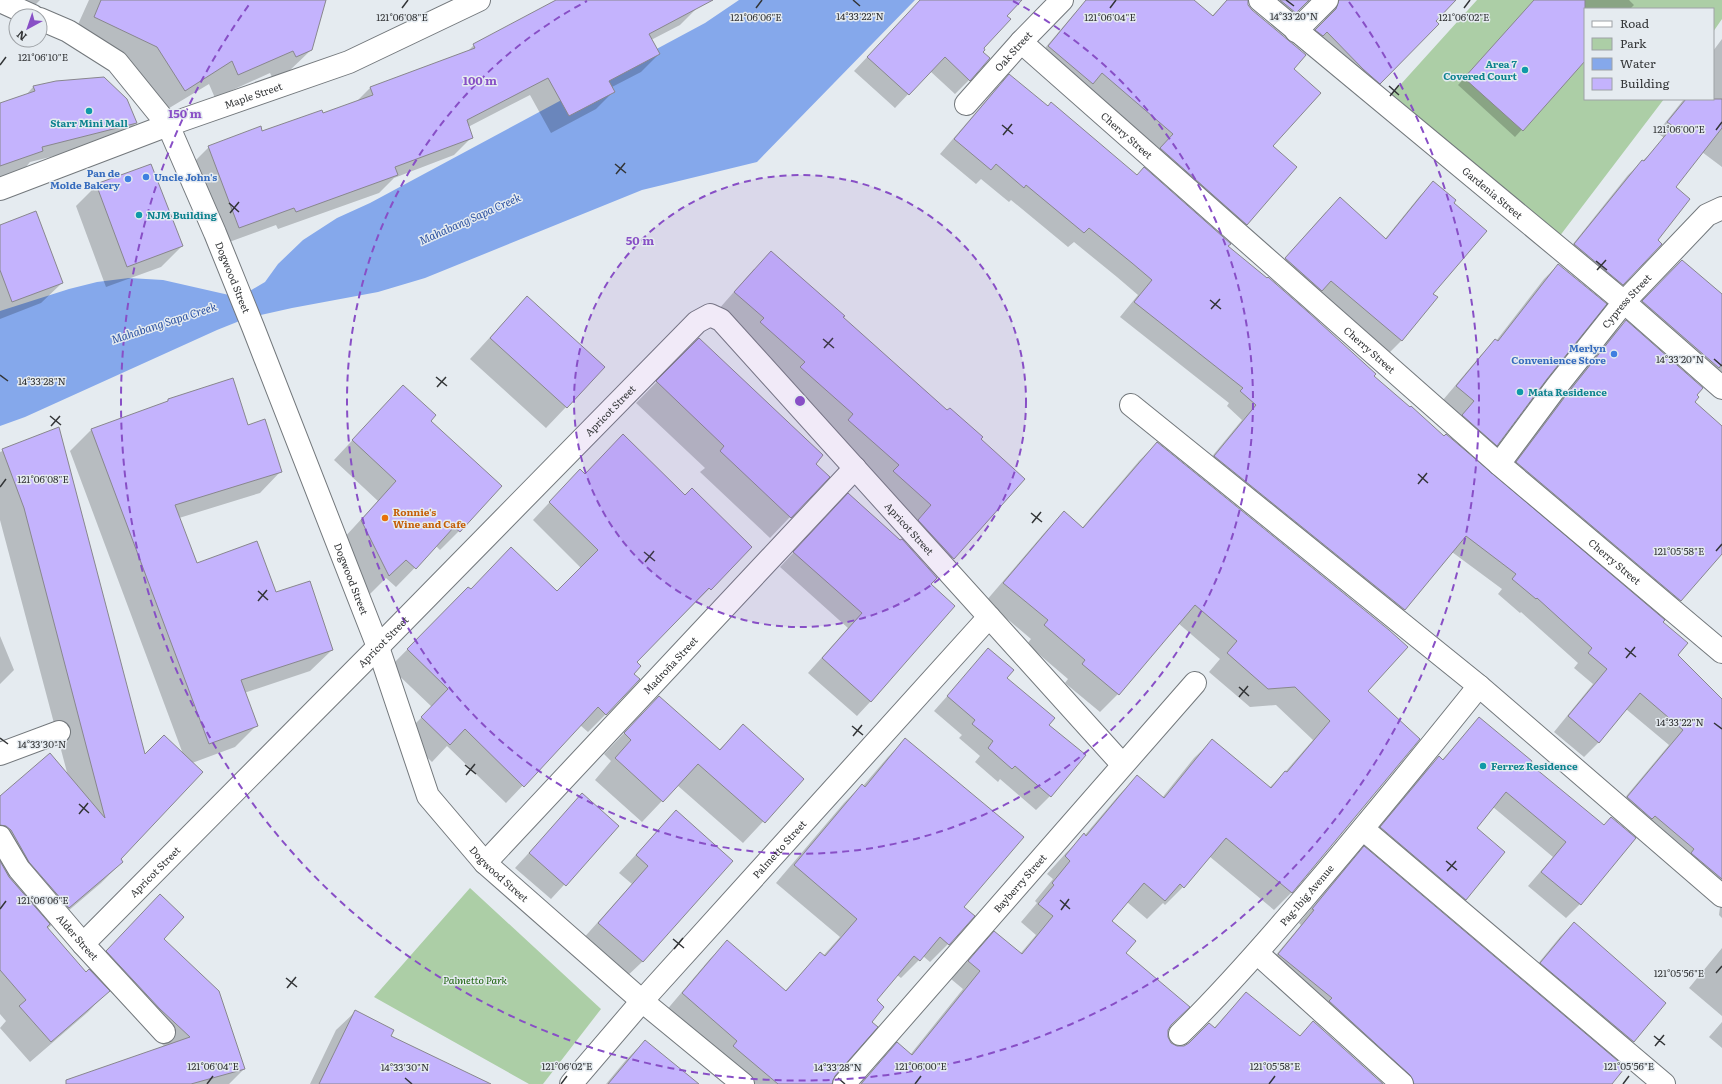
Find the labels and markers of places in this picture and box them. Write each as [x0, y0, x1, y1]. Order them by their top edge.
place label: Area 7 Covered Court [1443, 56, 1518, 83]
marker: Area 7 Covered Court [1520, 65, 1530, 75]
marker: Starr Mini Mall [84, 106, 94, 116]
place label: Starr Mini Mall [50, 115, 128, 130]
place label: Pan de Molde Bakery [50, 165, 121, 192]
place label: Uncle John's [154, 169, 217, 184]
marker: Uncle John's [141, 172, 151, 182]
marker: Pan de Molde Bakery [123, 174, 133, 184]
place label: NJM Building [147, 207, 218, 222]
marker: NJM Building [134, 210, 144, 220]
place label: Merlyn Convenience Store [1511, 340, 1606, 367]
marker: Merlyn Convenience Store [1609, 349, 1619, 359]
place label: Mata Residence [1528, 384, 1607, 399]
marker: Mata Residence [1515, 387, 1525, 397]
centre of rings [793, 394, 807, 408]
place label: Ronnie's Wine and Cafe [393, 504, 466, 531]
marker: Ronnie's Wine and Cafe [380, 513, 390, 523]
place label: Ferrez Residence [1491, 758, 1578, 773]
marker: Ferrez Residence [1478, 761, 1488, 771]

